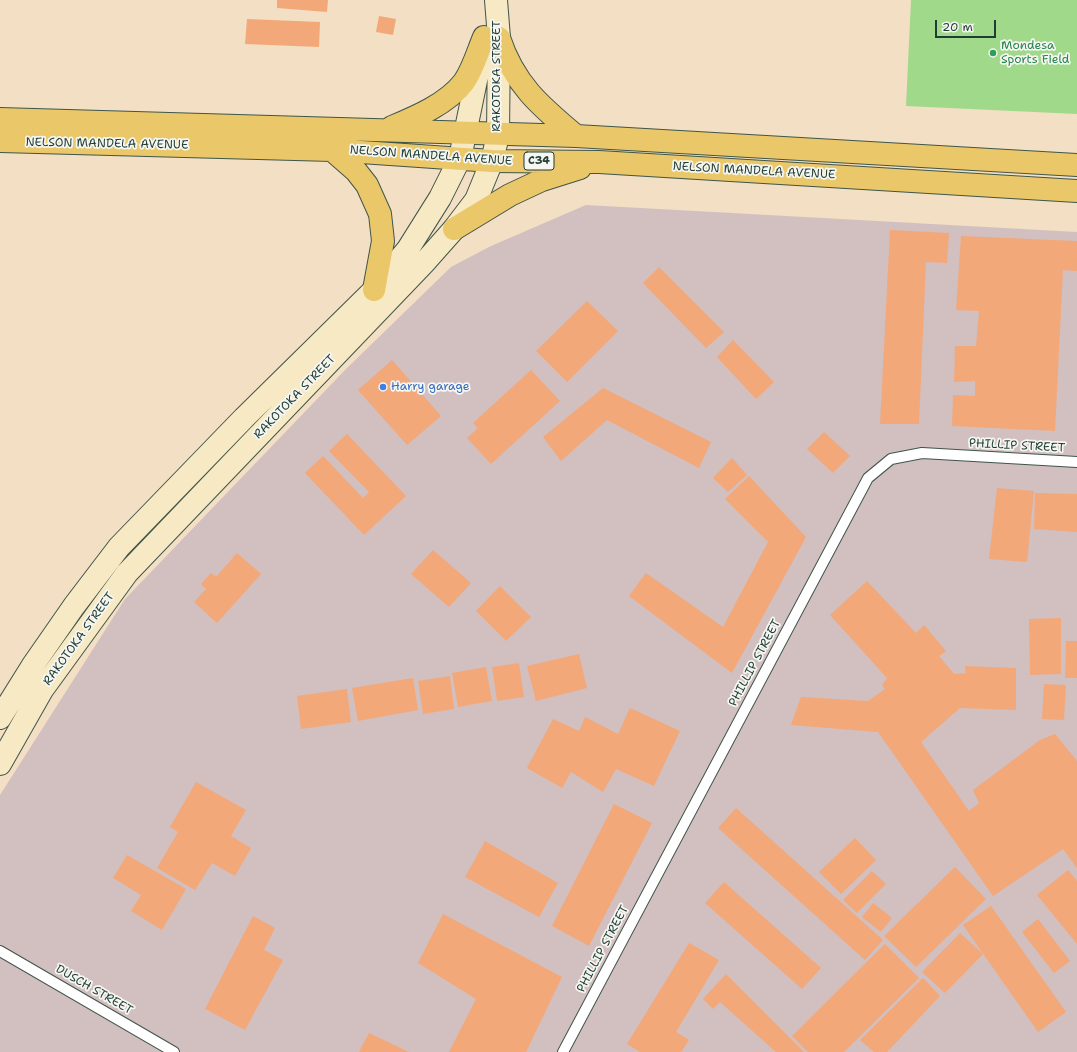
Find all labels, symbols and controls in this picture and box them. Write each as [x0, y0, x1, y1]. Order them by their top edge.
scale bar [937, 12, 998, 38]
text: 20 m [942, 19, 973, 35]
street label: RAKOTOKA STREET [490, 20, 504, 132]
place label: Mondesa Sports Field [1001, 39, 1069, 67]
marker: Mondesa Sports Field [988, 48, 998, 58]
street label: NELSON MANDELA AVENUE [25, 135, 189, 153]
street label: NELSON MANDELA AVENUE [349, 143, 513, 169]
road number: C34 [524, 152, 554, 170]
street label: NELSON MANDELA AVENUE [672, 160, 836, 182]
street label: RAKOTOKA STREET [251, 352, 339, 442]
place label: Harry garage [391, 380, 470, 394]
marker: Harry garage [378, 382, 388, 392]
street label: PHILLIP STREET [969, 436, 1065, 456]
street label: RAKOTOKA STREET [40, 590, 118, 688]
street label: PHILLIP STREET [726, 617, 784, 709]
street label: PHILLIP STREET [574, 903, 632, 995]
street label: DUSCH STREET [53, 962, 135, 1018]

